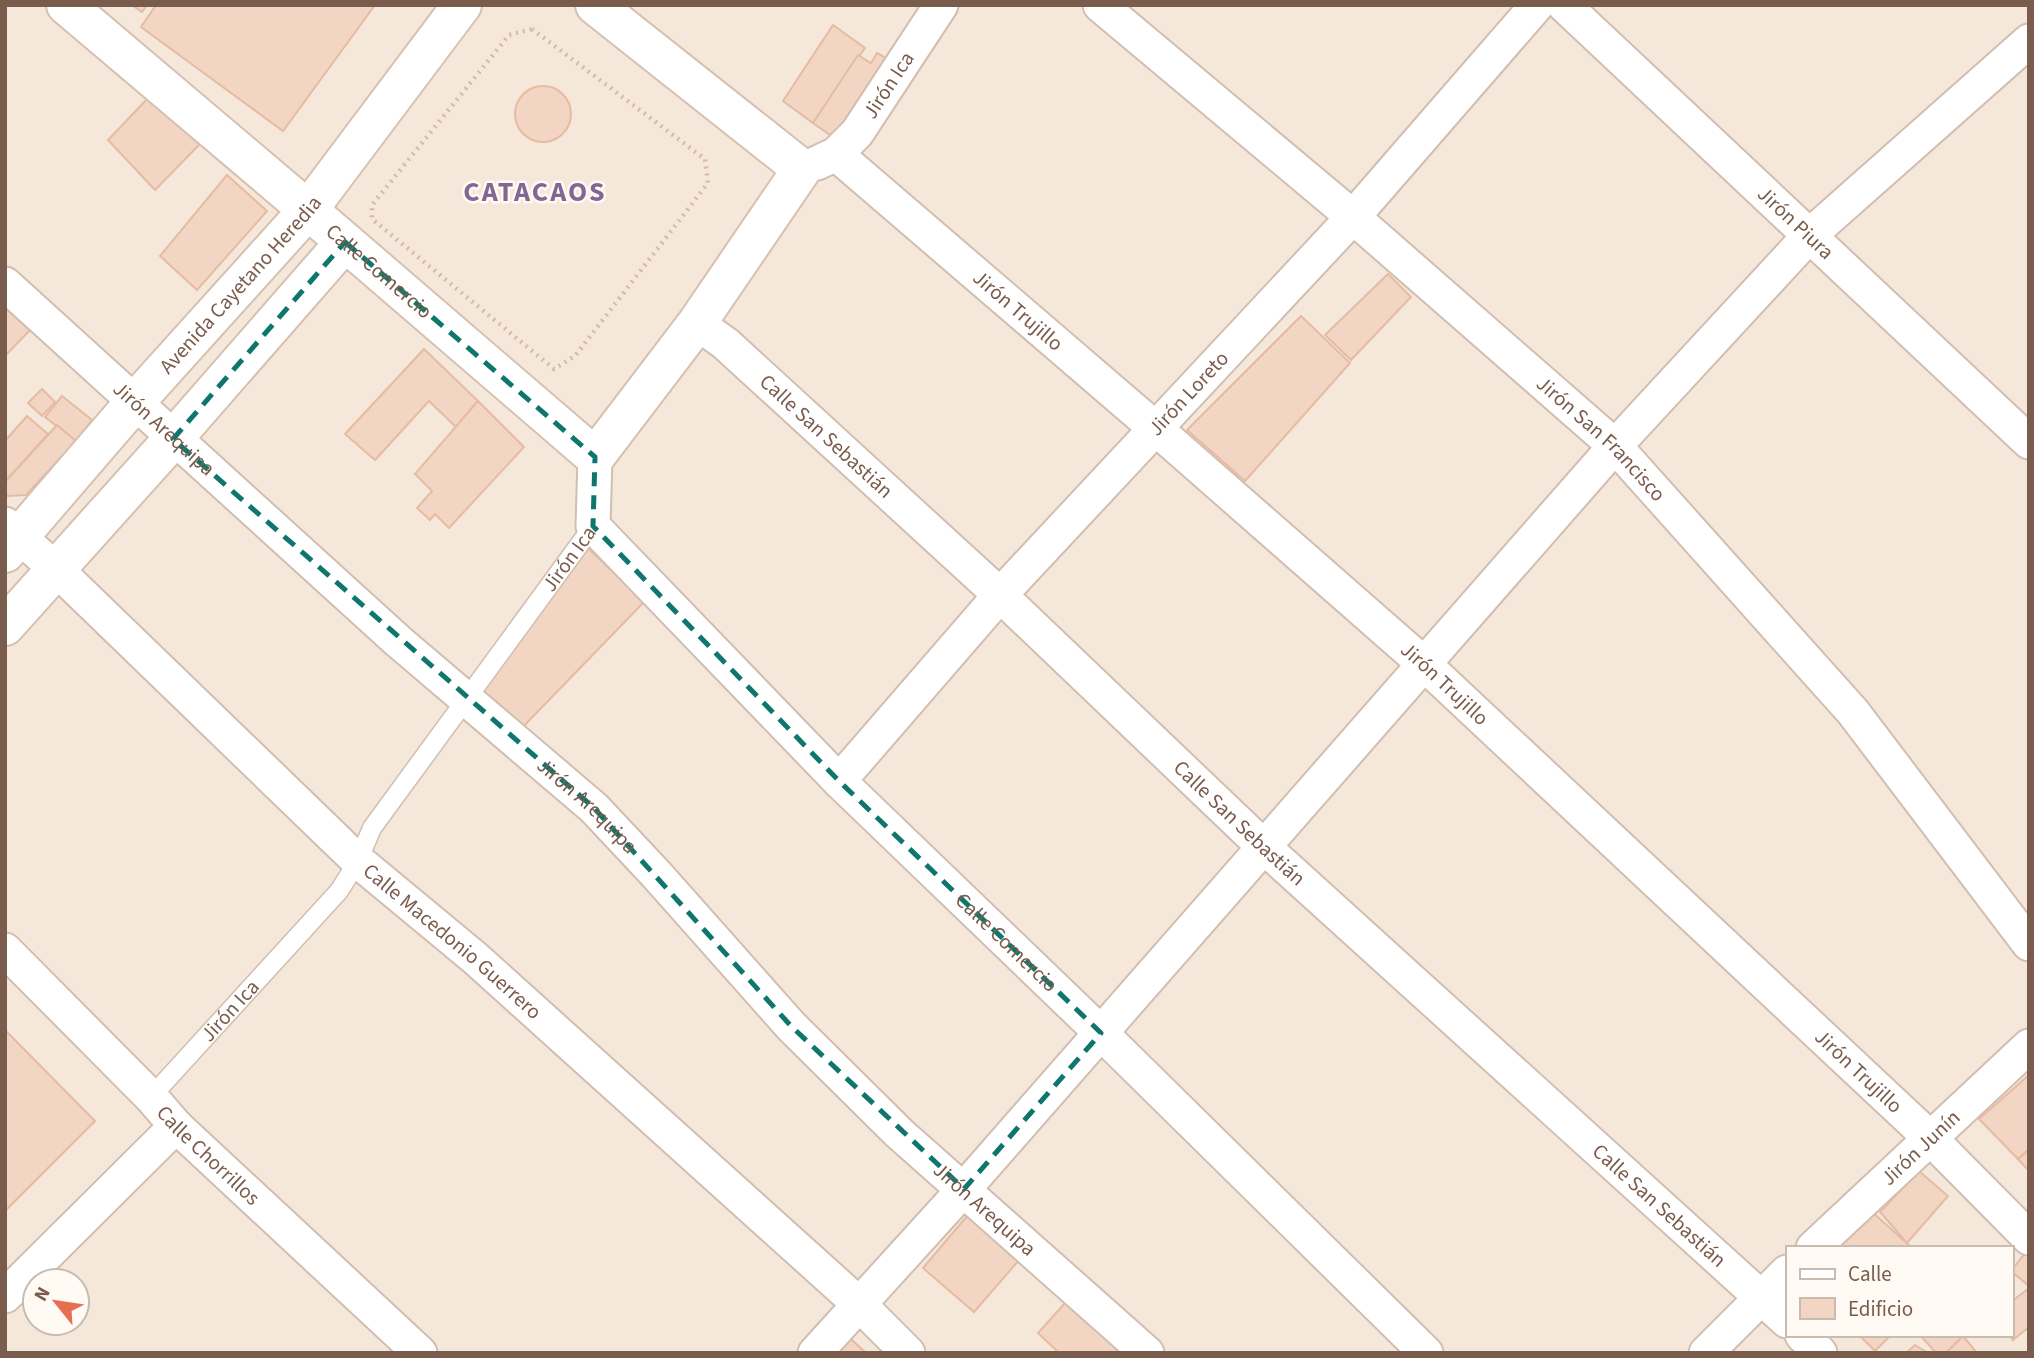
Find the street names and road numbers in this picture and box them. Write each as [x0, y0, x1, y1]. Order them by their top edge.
street label: Jirón Ica [855, 46, 922, 125]
street label: Jirón Piura [1751, 179, 1841, 266]
street label: Avenida Cayetano Heredia [152, 189, 329, 380]
street label: Calle Comercio [319, 217, 439, 326]
street label: Jirón Trujillo [966, 263, 1070, 358]
street label: Jirón Loreto [1141, 344, 1236, 442]
street label: Calle San Sebastián [753, 367, 900, 505]
street label: Jirón San Francisco [1530, 369, 1673, 508]
street label: Jirón Arequipa [106, 374, 222, 483]
street label: Jirón Ica [535, 520, 603, 598]
street label: Jirón Trujillo [1394, 635, 1496, 732]
street label: Jirón Arequipa [530, 751, 645, 860]
street label: Calle San Sebastián [1167, 753, 1312, 893]
street label: Calle Macedonio Guerrero [357, 856, 548, 1026]
street label: Calle Comercio [949, 886, 1065, 999]
street label: Jirón Ica [194, 973, 266, 1048]
street label: Jirón Trujillo [1808, 1022, 1909, 1120]
street label: Calle Chorrillos [150, 1099, 267, 1212]
street label: Jirón Junín [1874, 1103, 1967, 1192]
street label: Calle San Sebastián [1586, 1137, 1733, 1274]
street label: Jirón Arequipa [927, 1155, 1043, 1263]

